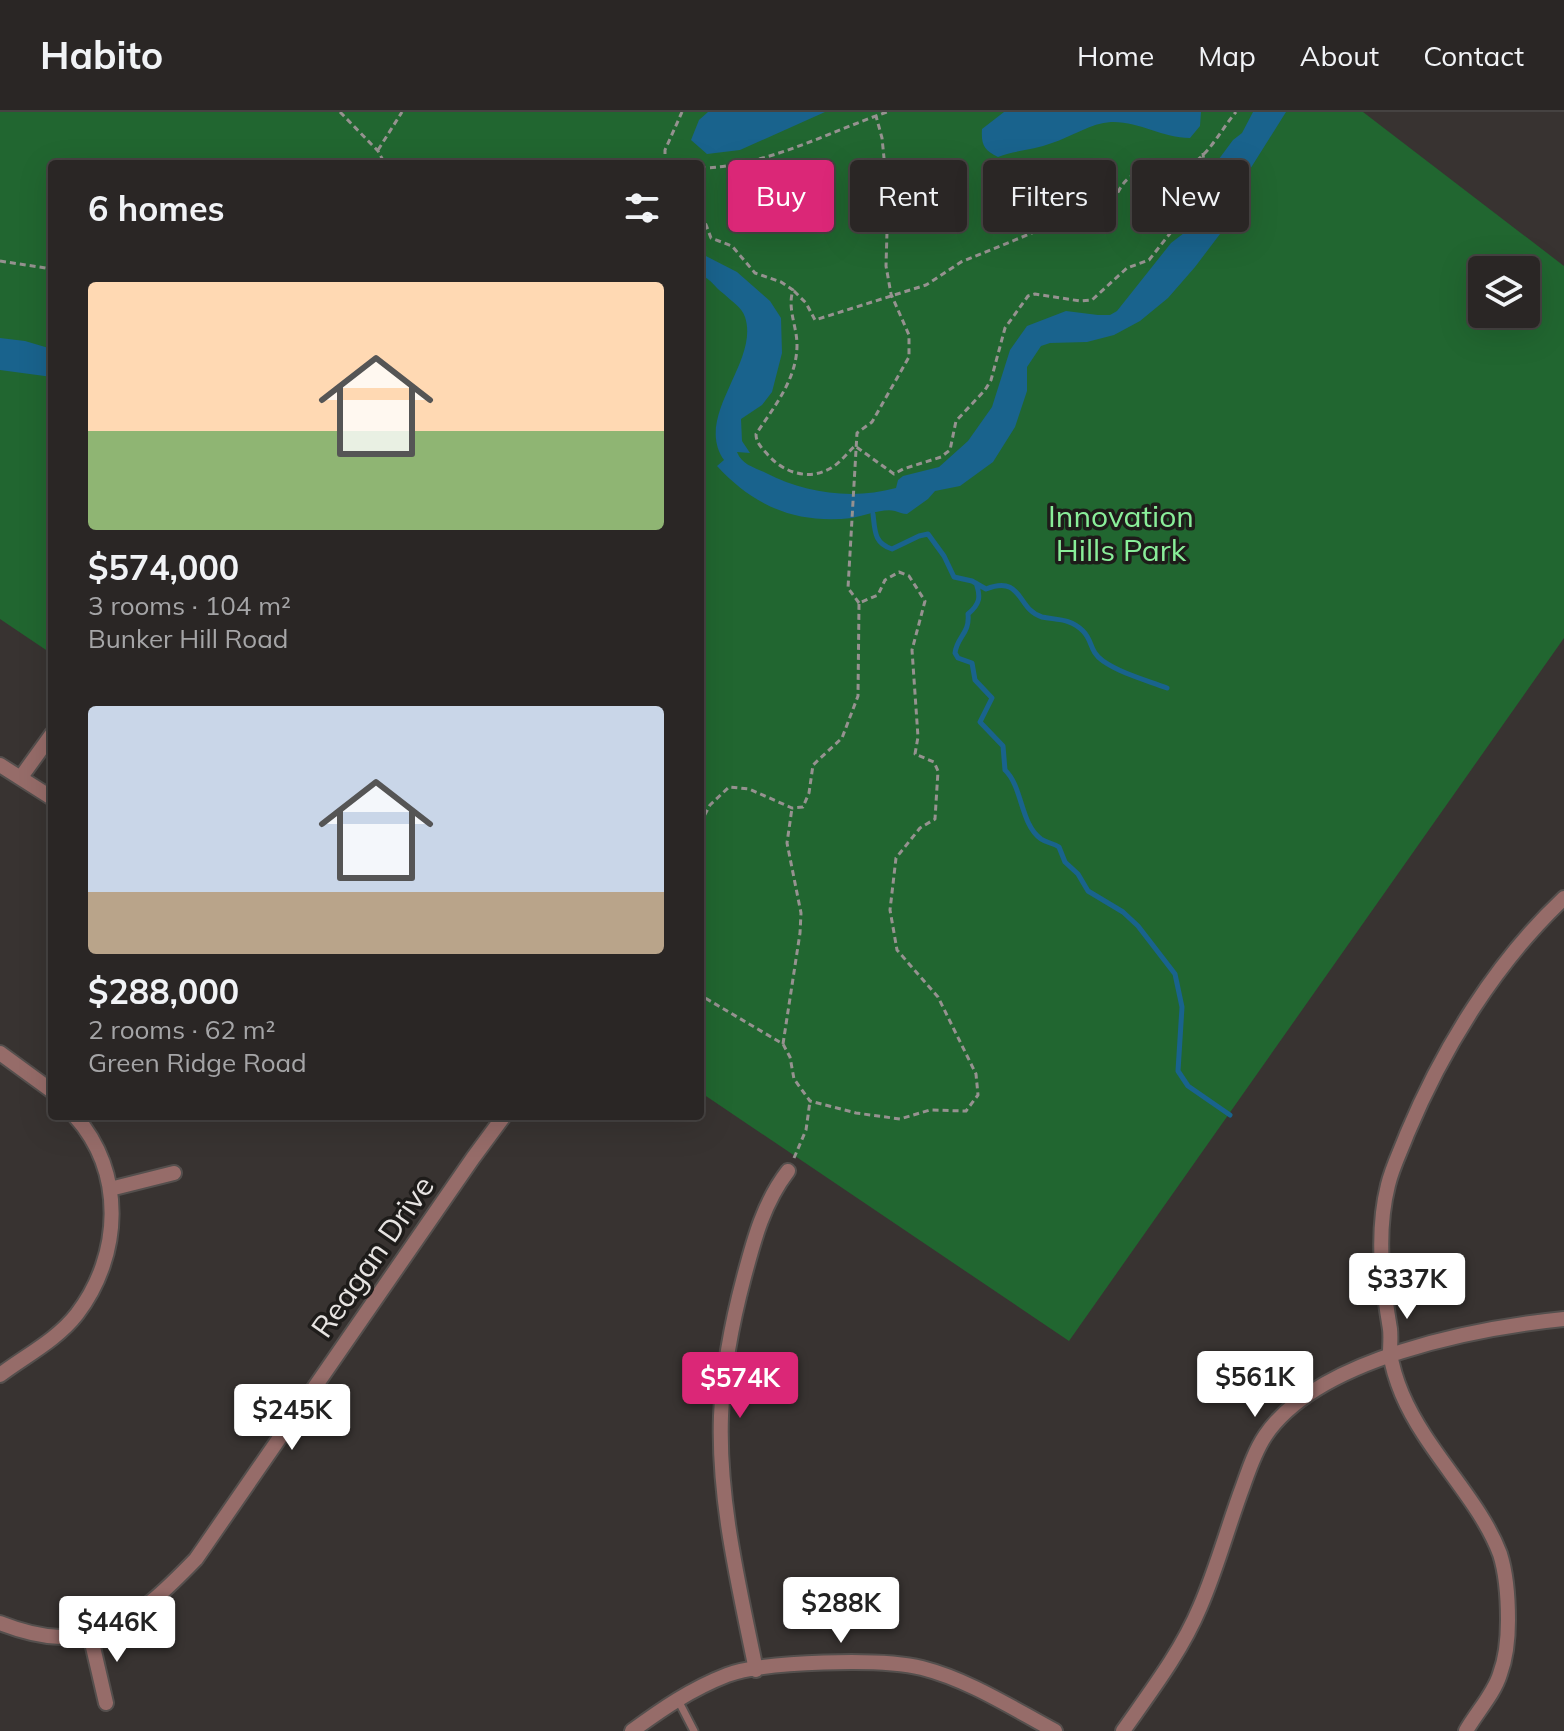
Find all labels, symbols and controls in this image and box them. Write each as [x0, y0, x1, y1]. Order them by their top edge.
text: Habito [40, 31, 163, 79]
text: Home [1077, 38, 1154, 73]
text: Map [1198, 38, 1256, 73]
text: About [1300, 38, 1379, 73]
text: Contact [1423, 38, 1524, 73]
chip: Buy [728, 160, 834, 232]
chip: Rent [850, 160, 967, 232]
chip: Filters [983, 160, 1116, 232]
chip: New [1132, 160, 1249, 232]
icon: filters [620, 186, 664, 230]
text: 6 homes [88, 187, 225, 230]
map controls [1468, 256, 1540, 328]
button: layers [1468, 256, 1540, 328]
icon: home [304, 334, 448, 478]
park label: Innovation Hills Park [1048, 497, 1194, 569]
text: $574,000 [88, 546, 239, 589]
text: 3 rooms · 104 m² [88, 589, 291, 622]
text: Bunker Hill Road [88, 622, 288, 655]
icon: home [304, 758, 448, 902]
text: $288,000 [88, 970, 239, 1013]
text: 2 rooms · 62 m² [88, 1013, 275, 1046]
text: Green Ridge Road [88, 1046, 307, 1079]
street label: Reagan Drive [302, 1168, 442, 1345]
pin: $337K [1351, 1253, 1463, 1321]
text: $337K [1367, 1262, 1447, 1295]
pin: $561K [1199, 1351, 1311, 1419]
pin: $574K [684, 1352, 796, 1420]
text: $561K [1215, 1360, 1295, 1393]
text: $574K [700, 1361, 780, 1394]
pin: $245K [236, 1384, 348, 1452]
text: $245K [252, 1393, 332, 1426]
pin: $288K [785, 1577, 897, 1645]
text: $288K [801, 1586, 881, 1619]
pin: $446K [61, 1596, 173, 1664]
text: $446K [77, 1605, 157, 1638]

